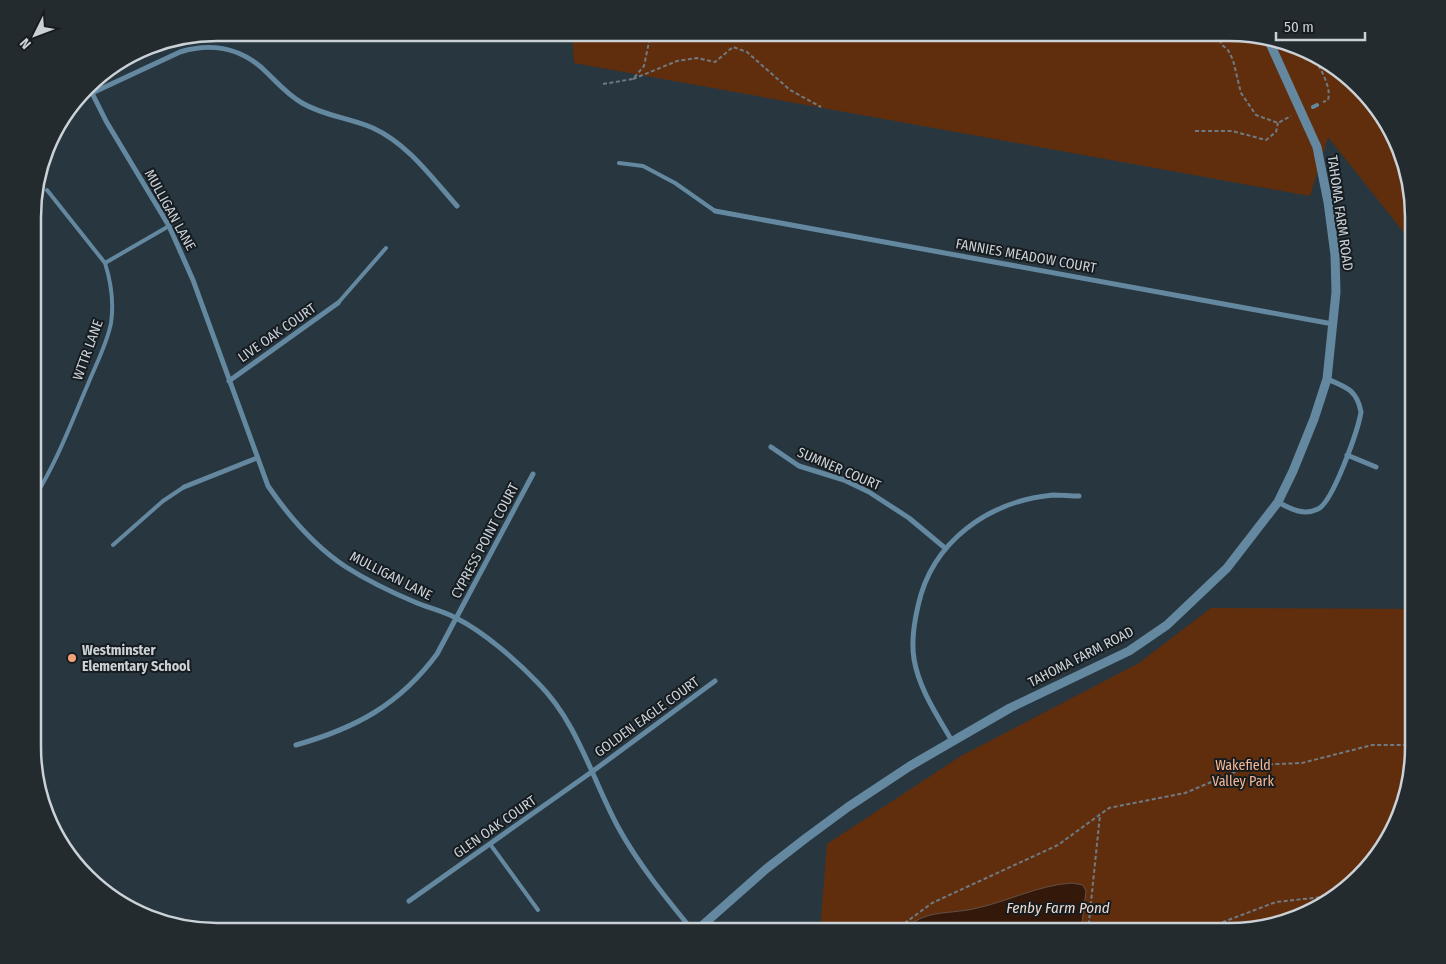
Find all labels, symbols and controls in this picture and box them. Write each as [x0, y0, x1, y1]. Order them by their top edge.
north arrow [10, 10, 60, 60]
scale bar [1276, 10, 1365, 42]
text: 50 m [1284, 18, 1314, 36]
text: N [17, 35, 35, 52]
street label: TAHOMA FARM ROAD [1323, 154, 1357, 272]
street label: MULLIGAN LANE [141, 166, 199, 254]
street label: FANNIES MEADOW COURT [954, 235, 1098, 277]
street label: LIVE OAK COURT [235, 300, 320, 366]
street label: WTTR LANE [69, 317, 107, 383]
street label: SUMNER COURT [795, 444, 884, 494]
street label: CYPRESS POINT COURT [447, 480, 523, 601]
street label: MULLIGAN LANE [347, 548, 435, 604]
street label: TAHOMA FARM ROAD [1025, 623, 1137, 691]
place label: Westminster Elementary School [82, 642, 191, 675]
marker: Westminster Elementary School [66, 652, 78, 664]
street label: GOLDEN EAGLE COURT [591, 673, 703, 761]
park label: Wakefield Valley Park [1212, 757, 1274, 790]
street label: GLEN OAK COURT [450, 792, 540, 862]
water label: Fenby Farm Pond [1006, 899, 1110, 917]

